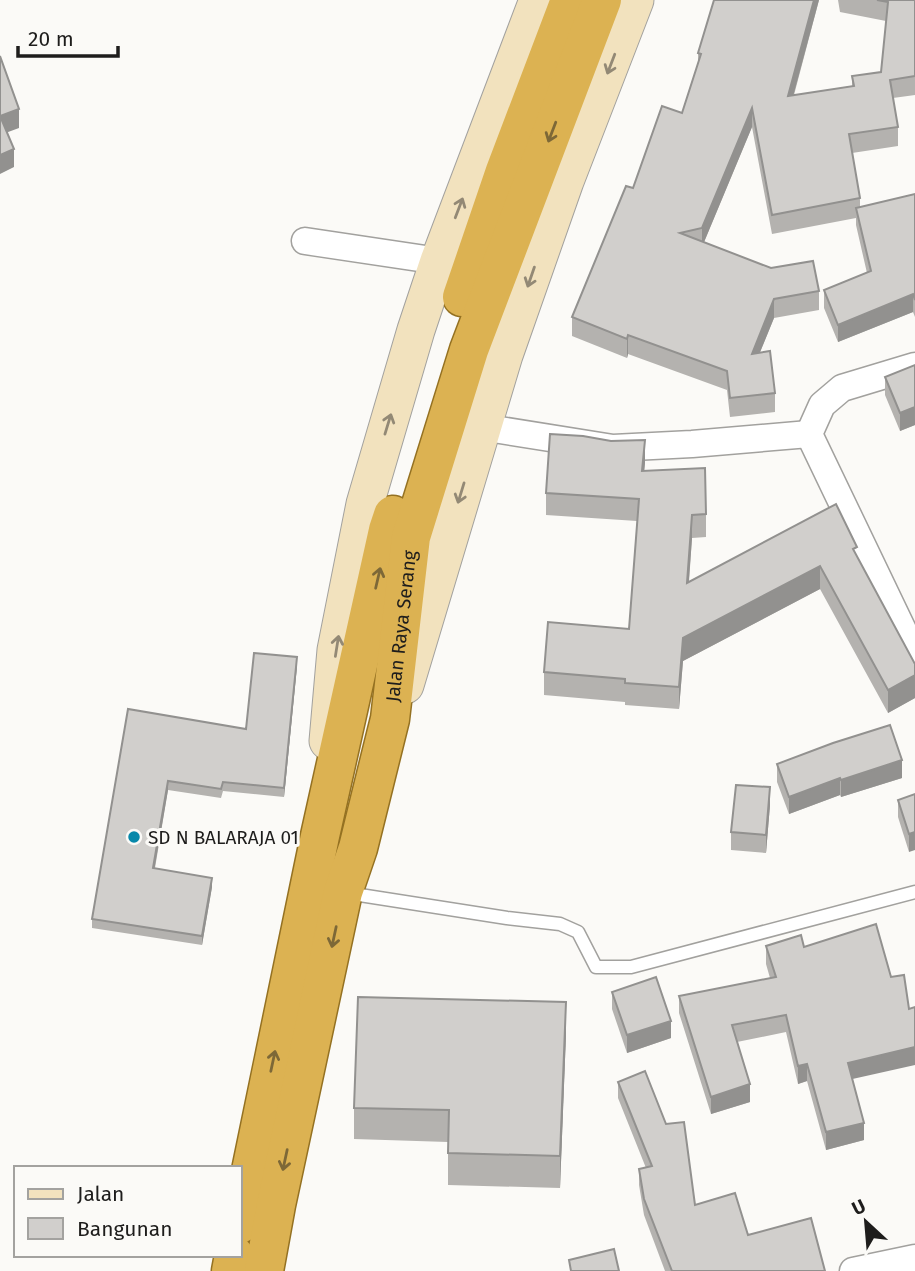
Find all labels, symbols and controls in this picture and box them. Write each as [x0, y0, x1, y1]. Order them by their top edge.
scale bar [18, 14, 117, 58]
text: 20 m [28, 26, 74, 52]
one-way arrow [603, 52, 616, 74]
one-way arrow [544, 121, 557, 143]
one-way arrow [454, 198, 466, 220]
one-way arrow [524, 265, 536, 287]
one-way arrow [383, 414, 396, 436]
one-way arrow [454, 482, 467, 504]
street label: Jalan Raya Serang [381, 549, 421, 703]
one-way arrow [371, 567, 385, 590]
one-way arrow [331, 635, 344, 658]
place label: SD N BALARAJA 01 [148, 826, 299, 849]
marker: SD N BALARAJA 01 [126, 829, 142, 845]
one-way arrow [326, 925, 340, 948]
one-way arrow [267, 1050, 281, 1073]
one-way arrow [278, 1148, 292, 1171]
legend [14, 1166, 242, 1257]
text: Jalan [77, 1181, 124, 1207]
north arrow [831, 1187, 901, 1257]
text: U [848, 1194, 869, 1220]
text: Bangunan [77, 1216, 172, 1242]

